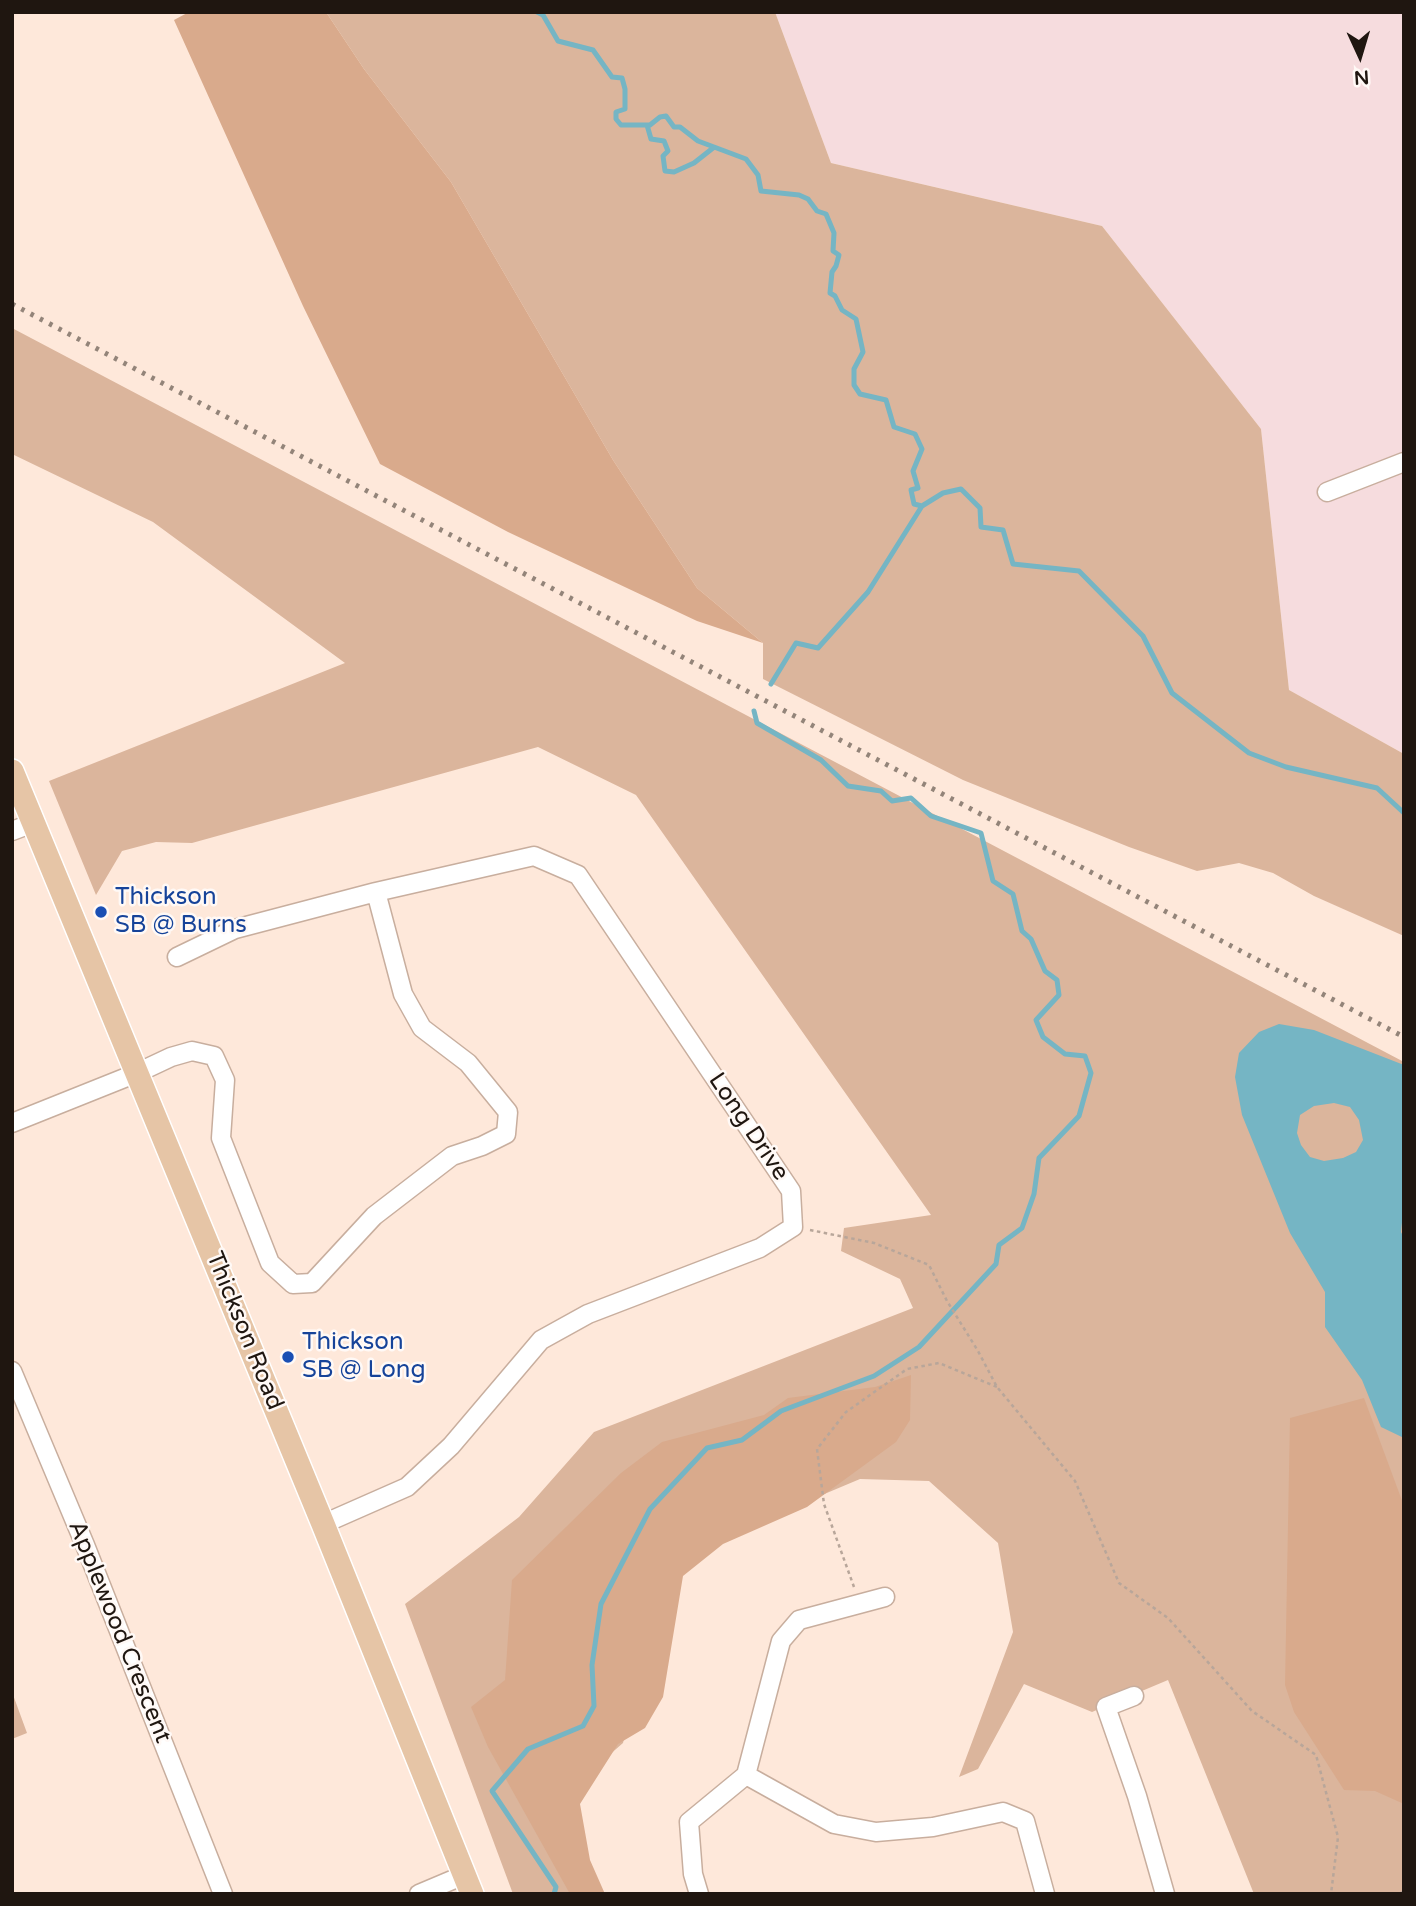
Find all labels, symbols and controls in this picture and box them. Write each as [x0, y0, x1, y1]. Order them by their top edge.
north arrow [1325, 21, 1395, 91]
text: N [1353, 65, 1370, 88]
place label: Thickson SB @ Burns [115, 884, 247, 940]
marker: Thickson SB @ Burns [93, 904, 109, 920]
street label: Long Drive [702, 1068, 794, 1186]
street label: Thickson Road [199, 1248, 289, 1414]
place label: Thickson SB @ Long [302, 1329, 426, 1385]
marker: Thickson SB @ Long [280, 1349, 296, 1365]
street label: Applewood Crescent [61, 1517, 177, 1747]

